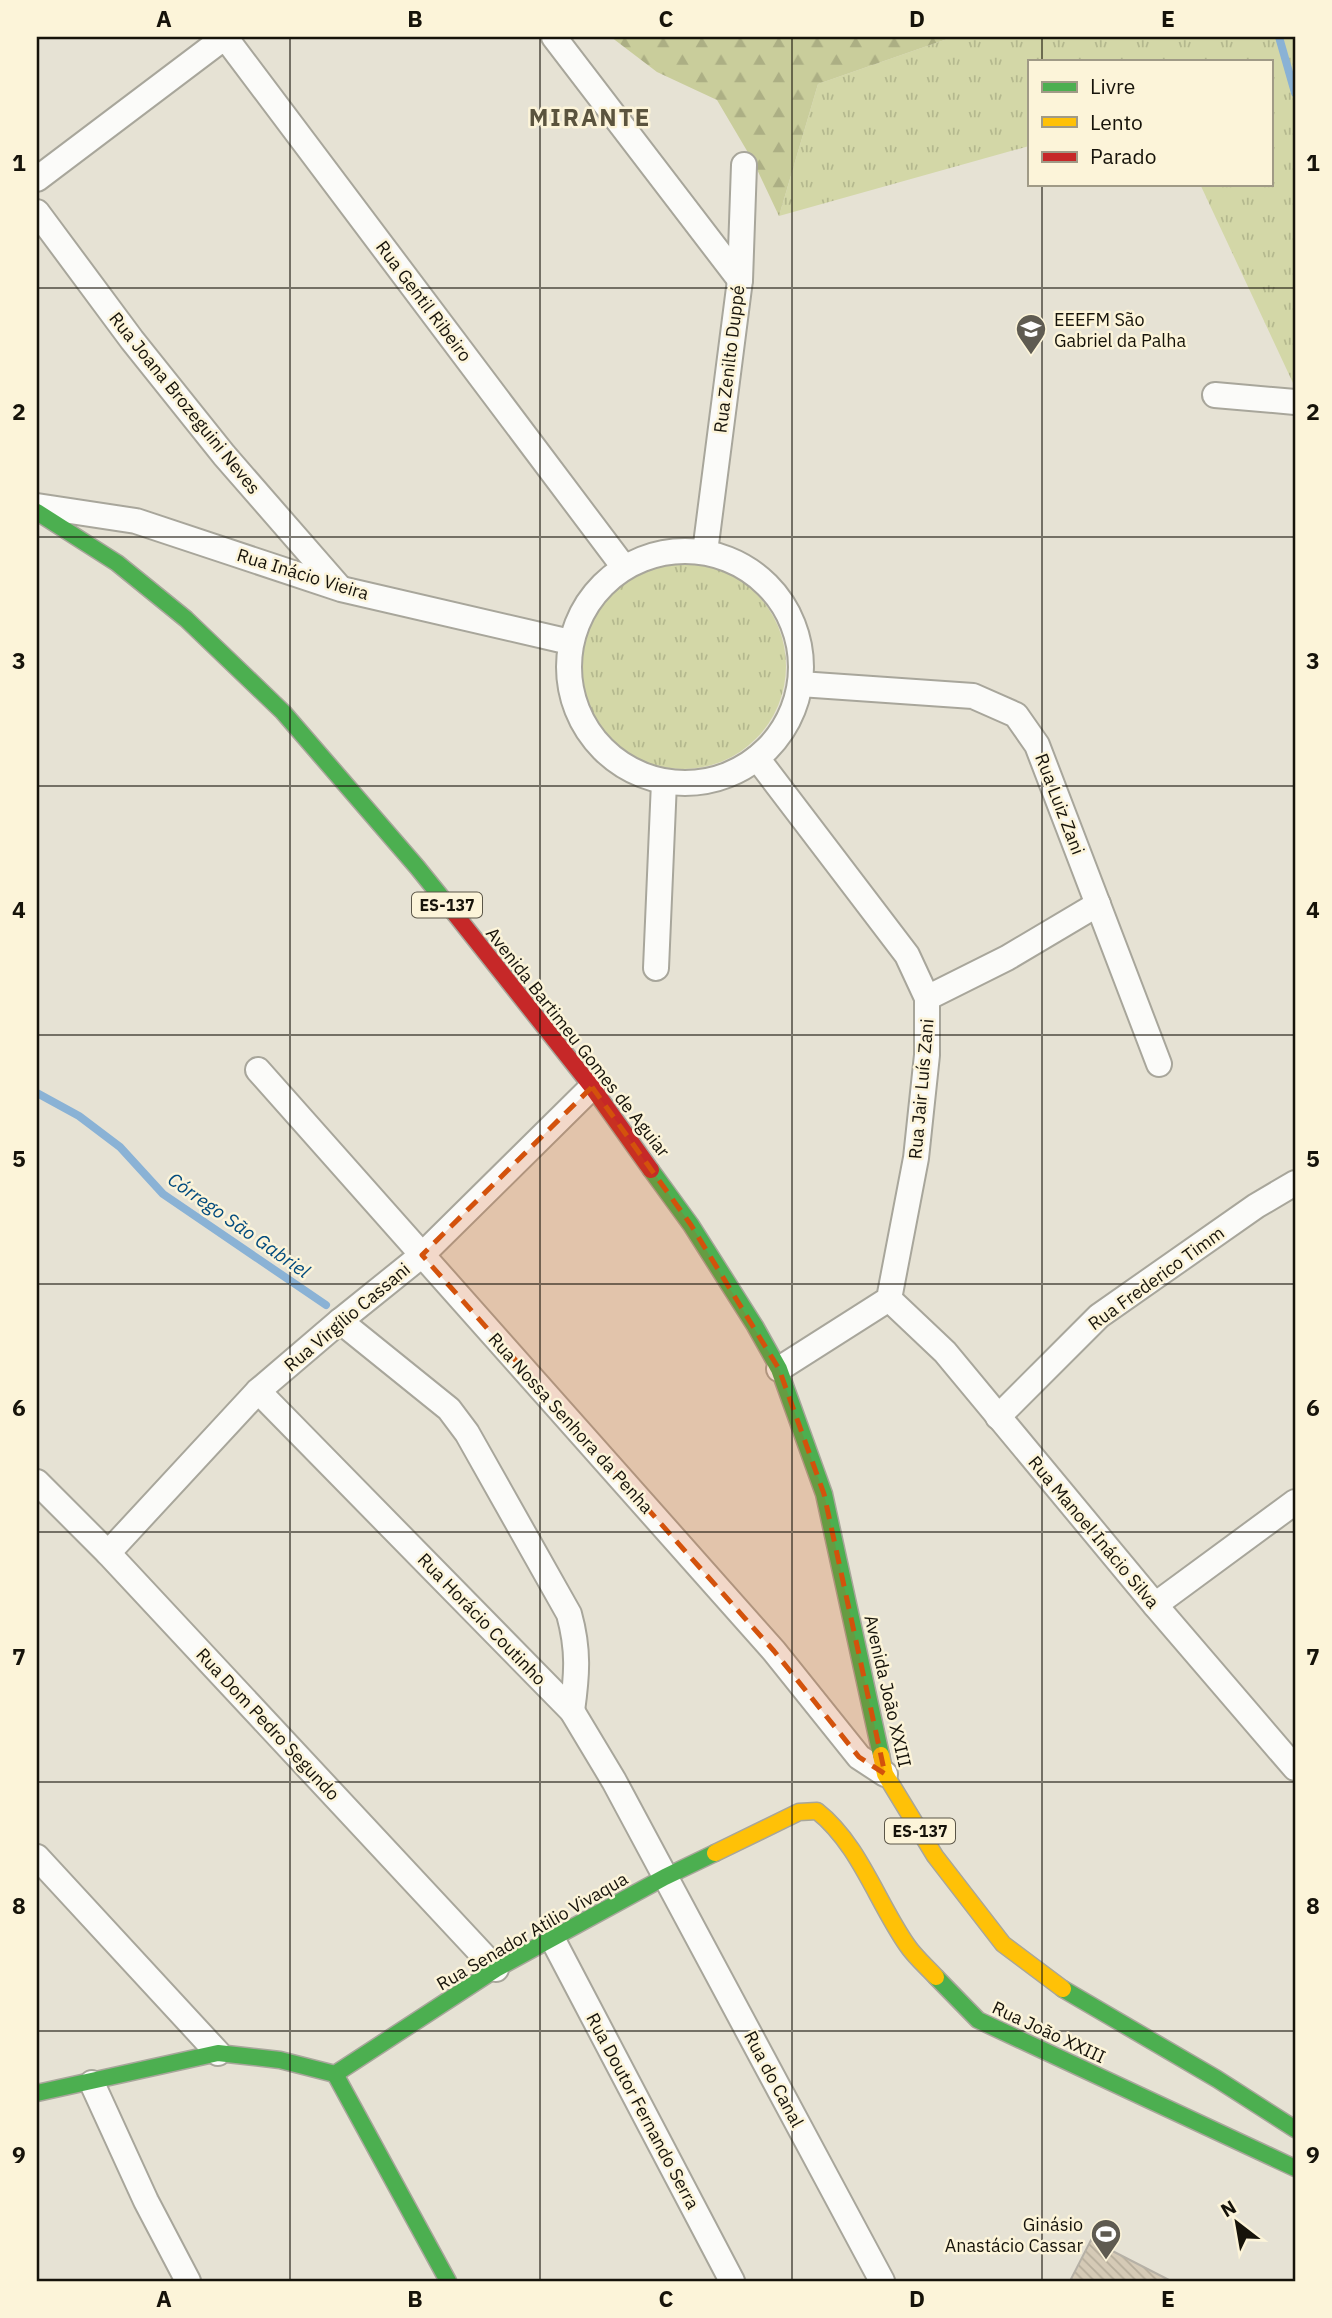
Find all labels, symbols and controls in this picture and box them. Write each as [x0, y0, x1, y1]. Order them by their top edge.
text: A [156, 3, 172, 33]
text: B [407, 3, 423, 33]
text: C [659, 3, 674, 33]
text: D [909, 3, 925, 33]
text: E [1161, 3, 1175, 33]
legend [1028, 60, 1272, 186]
text: Livre [1090, 72, 1135, 100]
district label: MIRANTE [529, 101, 651, 133]
text: Lento [1090, 108, 1143, 136]
text: Parado [1090, 142, 1157, 170]
text: 1 [12, 147, 26, 177]
text: 1 [1306, 147, 1320, 177]
street label: Rua Gentil Ribeiro [371, 236, 477, 366]
street label: Rua Zenilto Duppé [709, 284, 750, 434]
street label: Rua Joana Brozeguini Neves [104, 307, 266, 499]
place label: EEEFM São Gabriel da Palha [1054, 308, 1186, 352]
school or university icon: EEEFM São Gabriel da Palha [1014, 312, 1048, 356]
text: 2 [12, 396, 26, 426]
text: 2 [1306, 396, 1320, 426]
street label: Rua Inácio Vieira [234, 543, 372, 605]
text: 3 [12, 645, 26, 675]
text: 3 [1306, 645, 1320, 675]
street label: Rua Luiz Zani [1030, 750, 1090, 858]
road number: ES-137 [412, 892, 482, 917]
text: 4 [12, 894, 26, 924]
text: 4 [1306, 894, 1320, 924]
street label: Avenida Bartimeu Gomes de Aguiar [481, 922, 675, 1162]
street label: Rua Jair Luís Zani [903, 1018, 939, 1160]
text: 5 [12, 1143, 26, 1173]
text: 5 [1306, 1143, 1320, 1173]
water label: Córrego São Gabriel [163, 1167, 315, 1283]
street label: Rua Frederico Timm [1083, 1221, 1229, 1335]
street label: Rua Virgílio Cassani [279, 1258, 415, 1376]
street label: Rua Nossa Senhora da Penha [484, 1328, 659, 1519]
text: 6 [12, 1392, 26, 1422]
text: 6 [1306, 1392, 1320, 1422]
street label: Rua Manoel Inácio Silva [1023, 1451, 1165, 1613]
street label: Rua Horácio Coutinho [413, 1548, 551, 1690]
street label: Avenida João XXIII [859, 1613, 917, 1769]
text: 7 [12, 1641, 26, 1671]
text: 7 [1306, 1641, 1320, 1671]
street label: Rua Dom Pedro Segundo [191, 1643, 345, 1805]
road number: ES-137 [885, 1818, 955, 1843]
street label: Rua Senador Atilio Vivaqua [432, 1867, 632, 1995]
text: 8 [12, 1890, 26, 1920]
text: 8 [1306, 1890, 1320, 1920]
street label: Rua João XXIII [989, 1996, 1109, 2068]
street label: Rua Doutor Fernando Serra [581, 2009, 705, 2214]
street label: Rua do Canal [739, 2027, 809, 2131]
text: 9 [12, 2139, 26, 2169]
text: 9 [1306, 2139, 1320, 2169]
north arrow [1202, 2188, 1272, 2258]
text: N [1216, 2195, 1240, 2222]
place label: Ginásio Anastácio Cassar [945, 2213, 1083, 2257]
sports icon: Ginásio Anastácio Cassar [1089, 2217, 1123, 2261]
text: A [156, 2283, 172, 2313]
text: B [407, 2283, 423, 2313]
text: C [659, 2283, 674, 2313]
text: D [909, 2283, 925, 2313]
text: E [1161, 2283, 1175, 2313]

